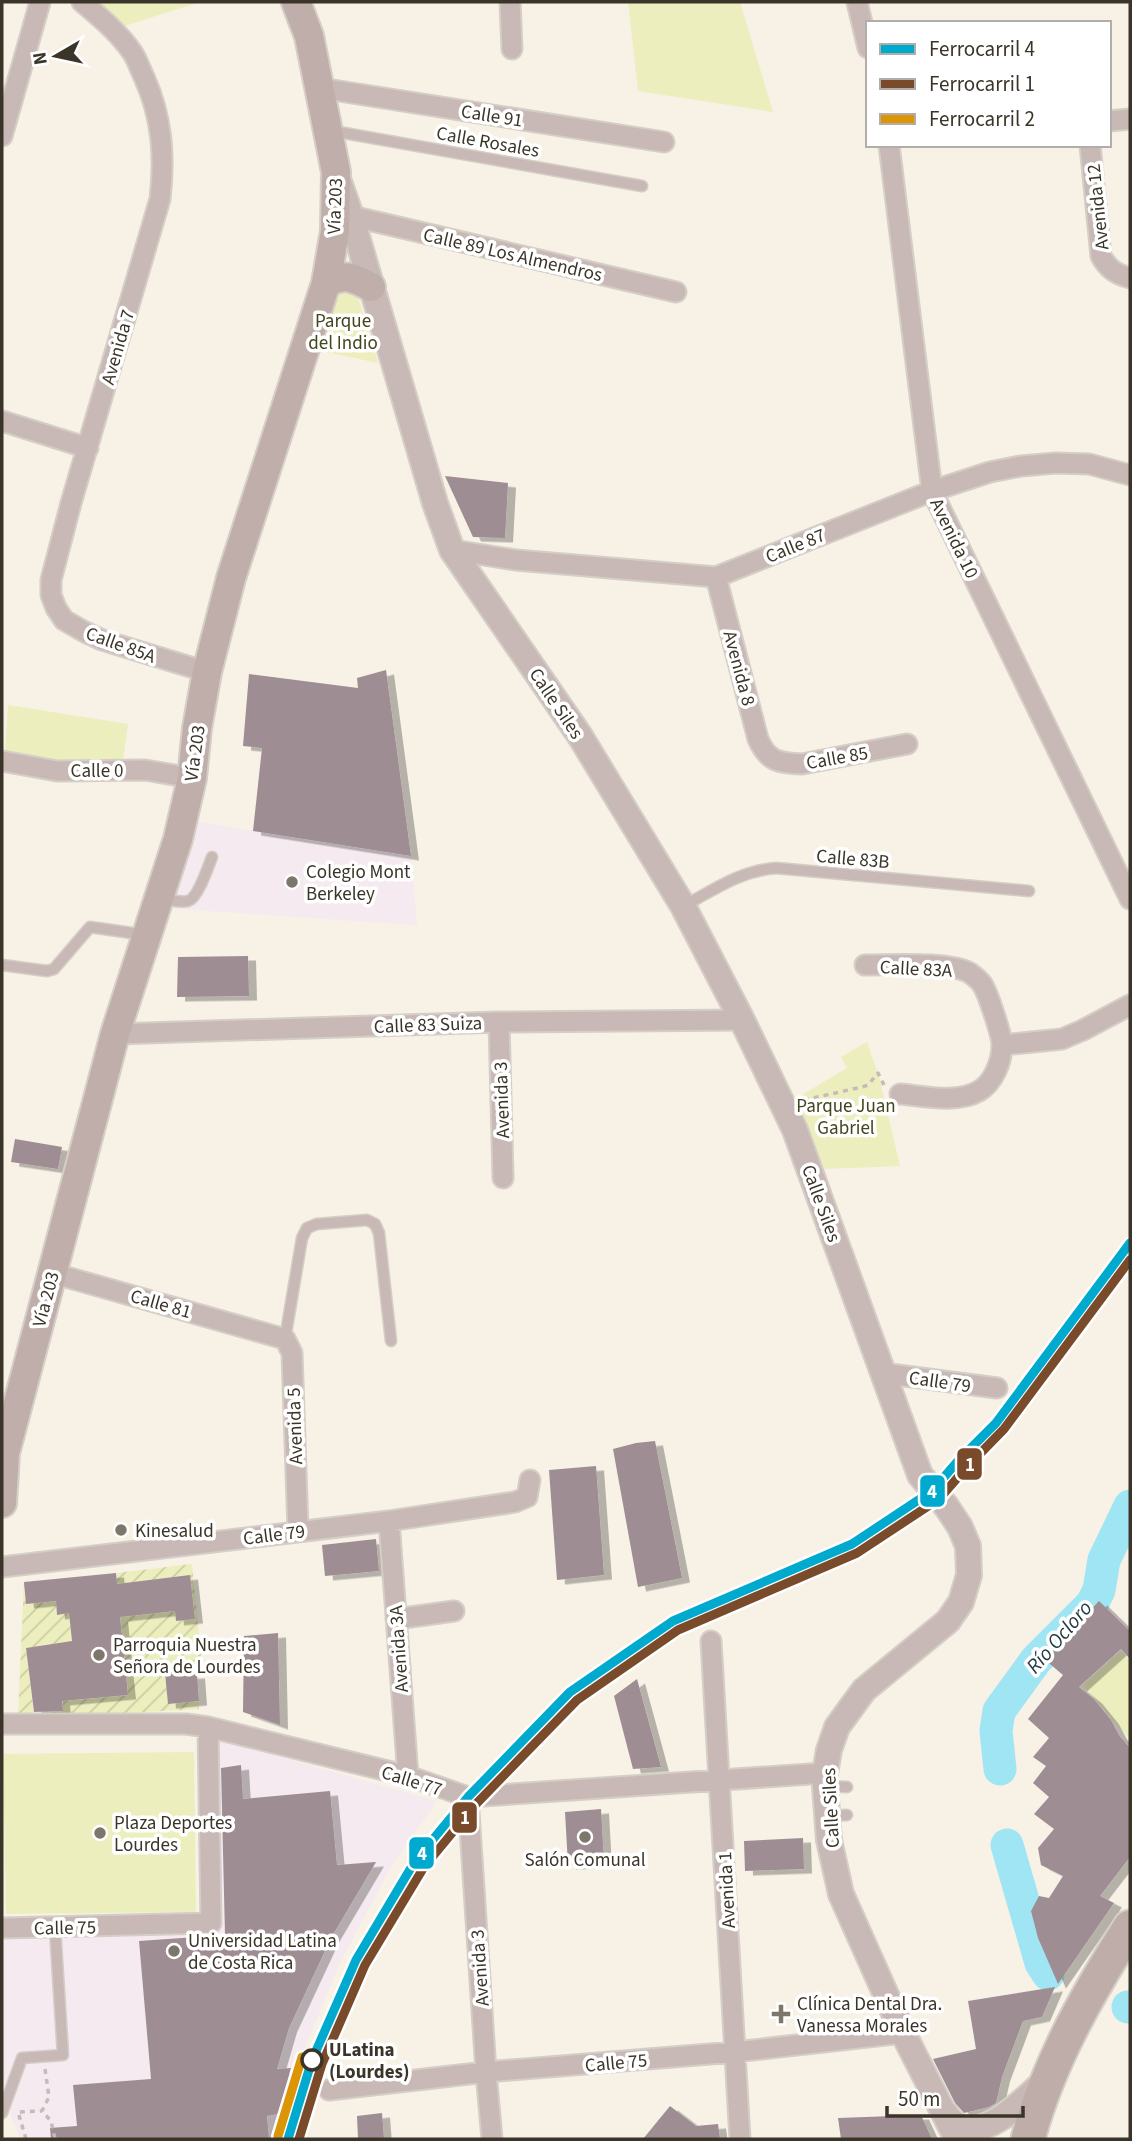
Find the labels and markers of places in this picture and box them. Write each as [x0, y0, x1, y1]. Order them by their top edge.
place label: Colegio Mont Berkeley [306, 859, 411, 908]
marker: Colegio Mont Berkeley [284, 874, 300, 890]
place label: Kinesalud [135, 1518, 214, 1545]
marker: Kinesalud [113, 1522, 129, 1538]
place label: Parroquia Nuestra Señora de Lourdes [113, 1632, 261, 1681]
marker: Parroquia Nuestra Señora de Lourdes [91, 1647, 107, 1663]
place label: Plaza Deportes Lourdes [114, 1810, 232, 1859]
marker: Plaza Deportes Lourdes [92, 1825, 108, 1841]
marker: Salón Comunal [577, 1829, 593, 1845]
place label: Salón Comunal [524, 1847, 646, 1874]
place label: Universidad Latina de Costa Rica [188, 1928, 337, 1977]
marker: Universidad Latina de Costa Rica [166, 1943, 182, 1959]
place label: Clínica Dental Dra. Vanessa Morales [797, 1991, 942, 2040]
marker: Clínica Dental Dra. Vanessa Morales [771, 2004, 791, 2024]
place label: ULatina (Lourdes) [329, 2037, 410, 2086]
marker: ULatina (Lourdes) [301, 2049, 323, 2071]

